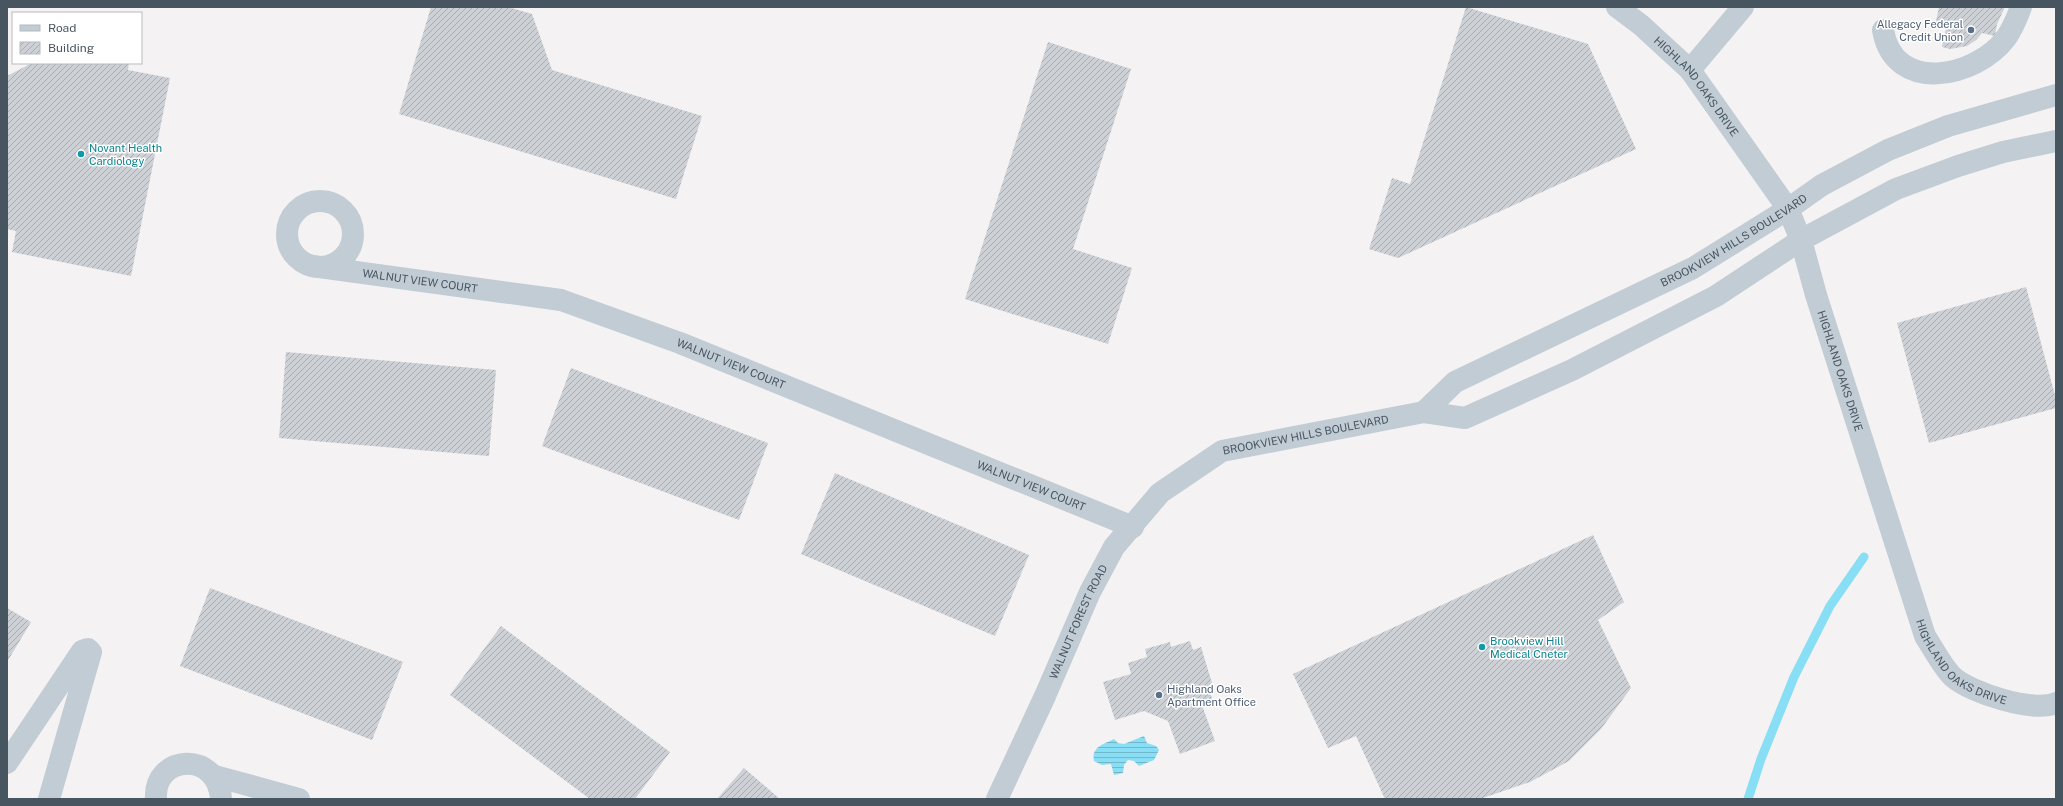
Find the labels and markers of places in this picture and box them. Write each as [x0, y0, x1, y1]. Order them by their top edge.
place label: Allegacy Federal Credit Union [1877, 18, 1963, 43]
marker: Allegacy Federal Credit Union [1966, 25, 1976, 35]
place label: Novant Health Cardiology [89, 142, 162, 167]
marker: Novant Health Cardiology [76, 149, 86, 159]
place label: Brookview Hill Medical Cneter [1490, 635, 1568, 660]
marker: Brookview Hill Medical Cneter [1477, 642, 1487, 652]
place label: Highland Oaks Apartment Office [1167, 683, 1256, 708]
marker: Highland Oaks Apartment Office [1154, 690, 1164, 700]

